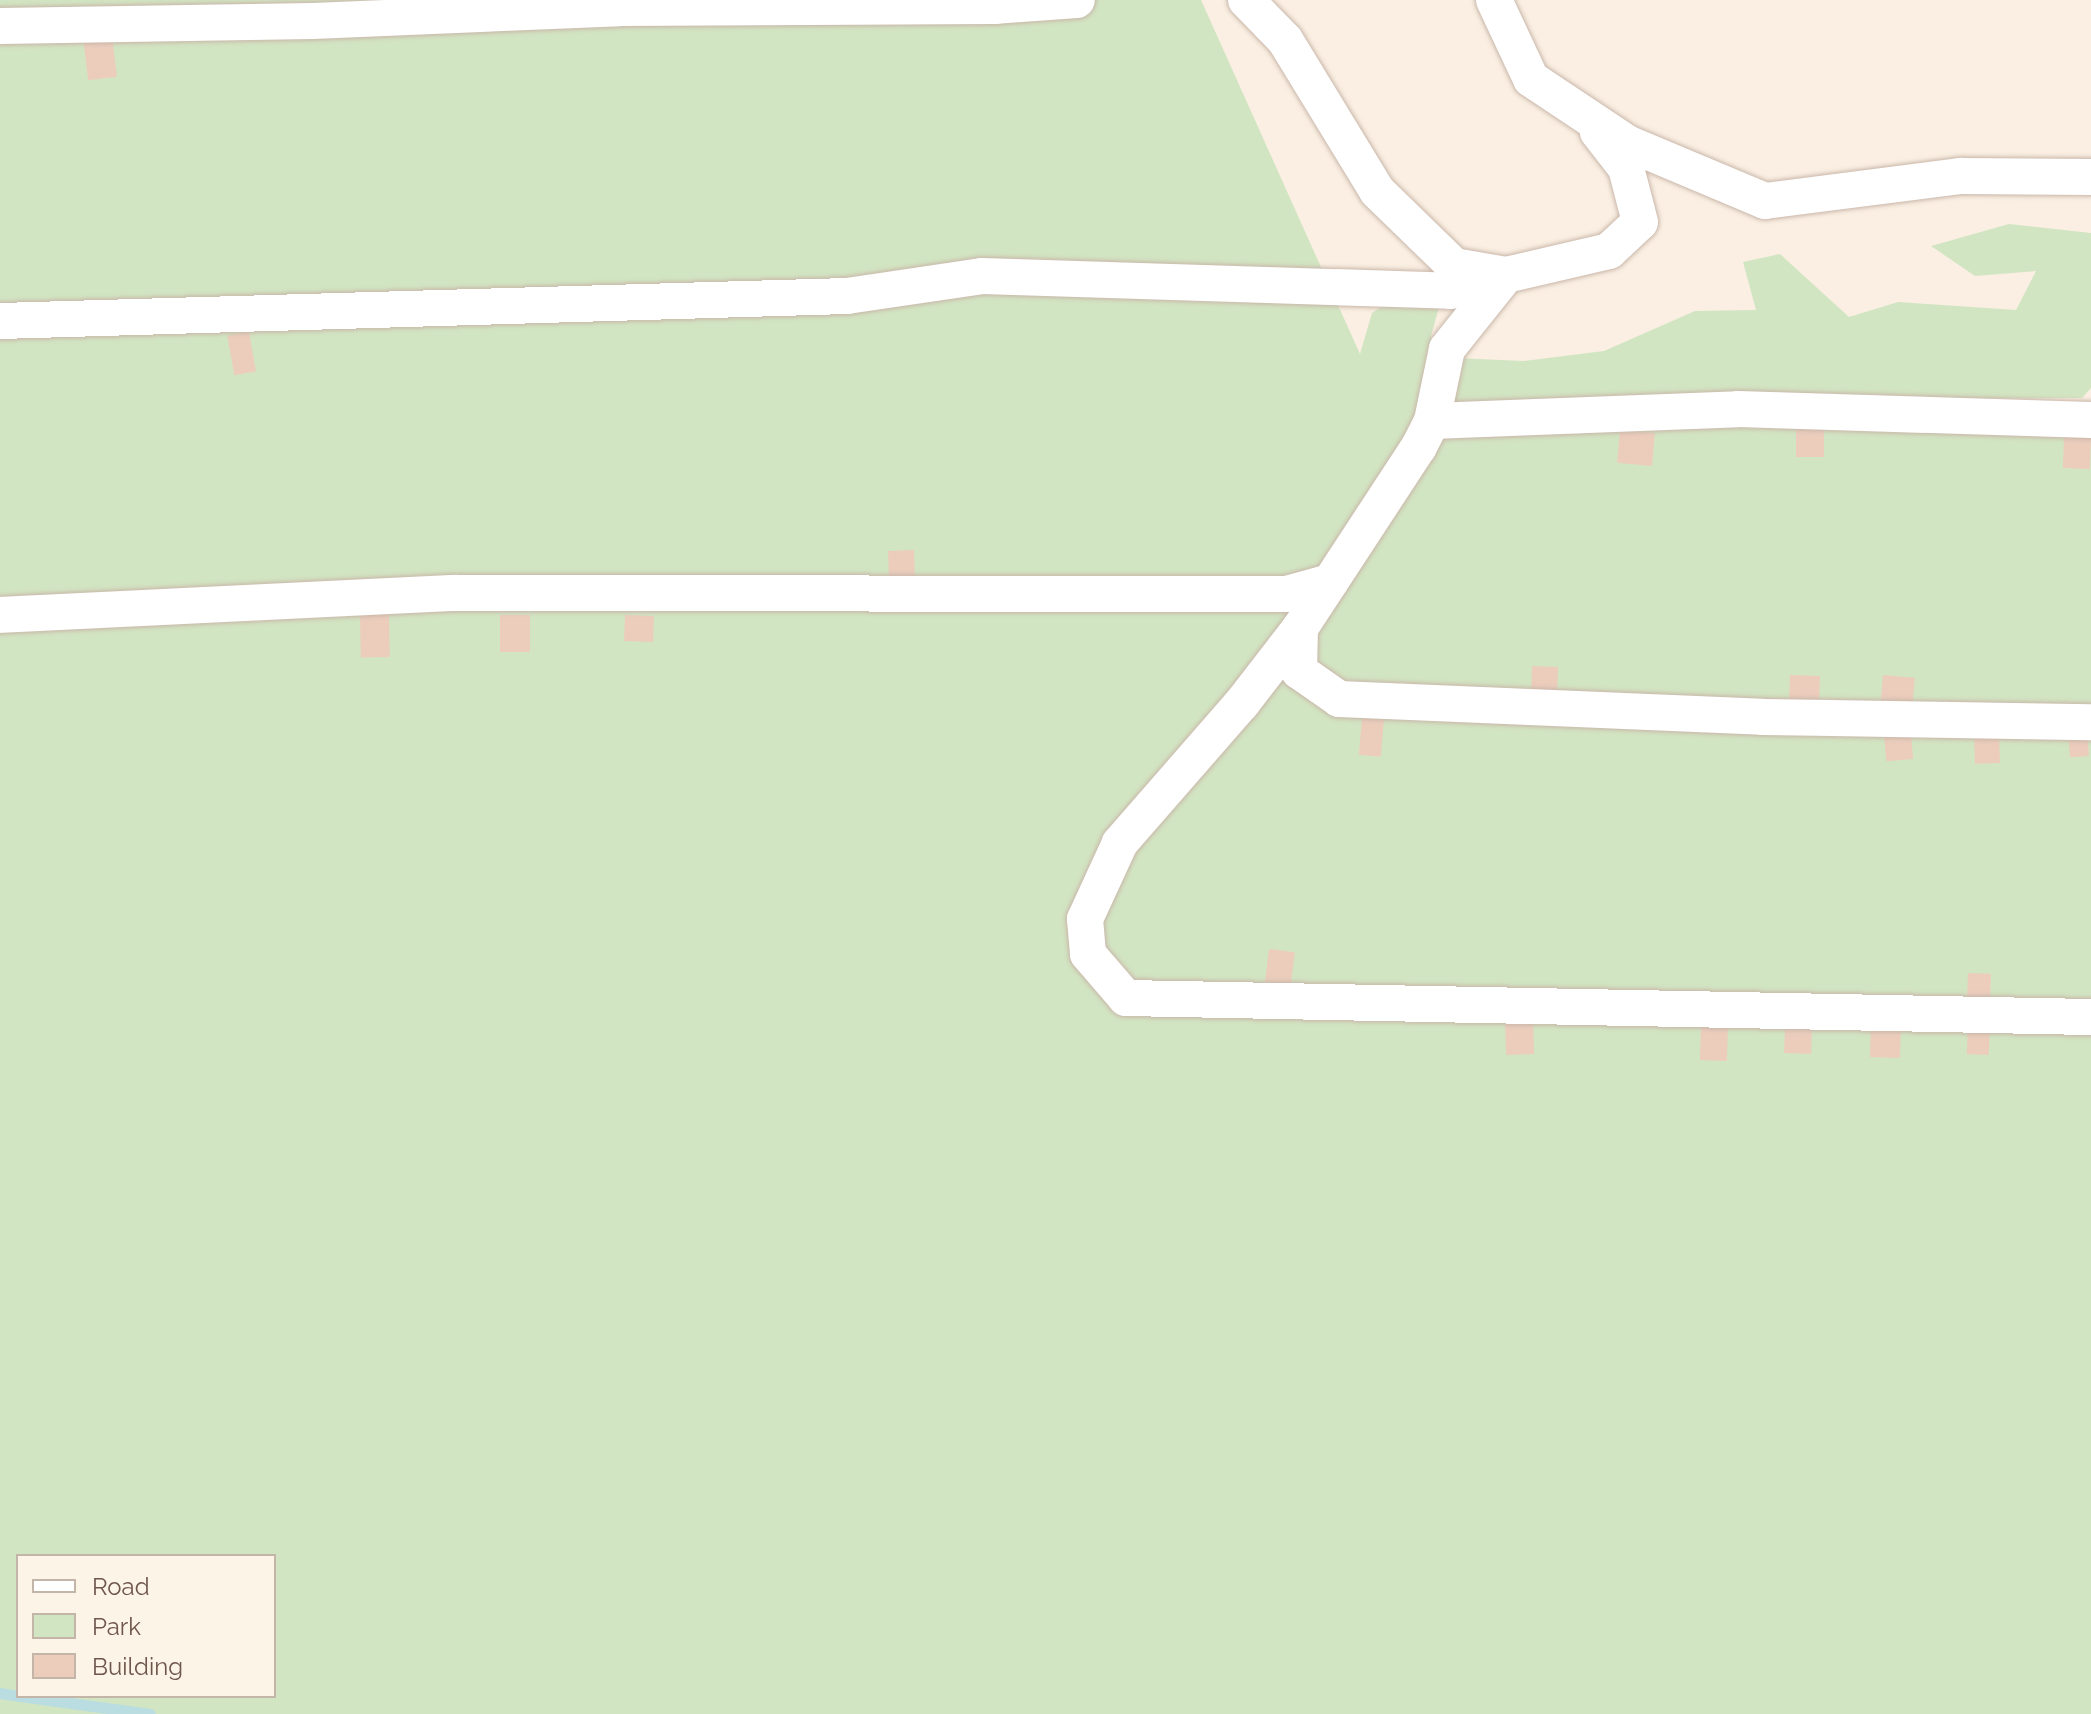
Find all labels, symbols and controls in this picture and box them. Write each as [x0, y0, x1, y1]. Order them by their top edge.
legend [16, 1554, 276, 1698]
text: Road [92, 1572, 150, 1601]
text: Park [92, 1612, 141, 1641]
text: Building [92, 1652, 183, 1681]

